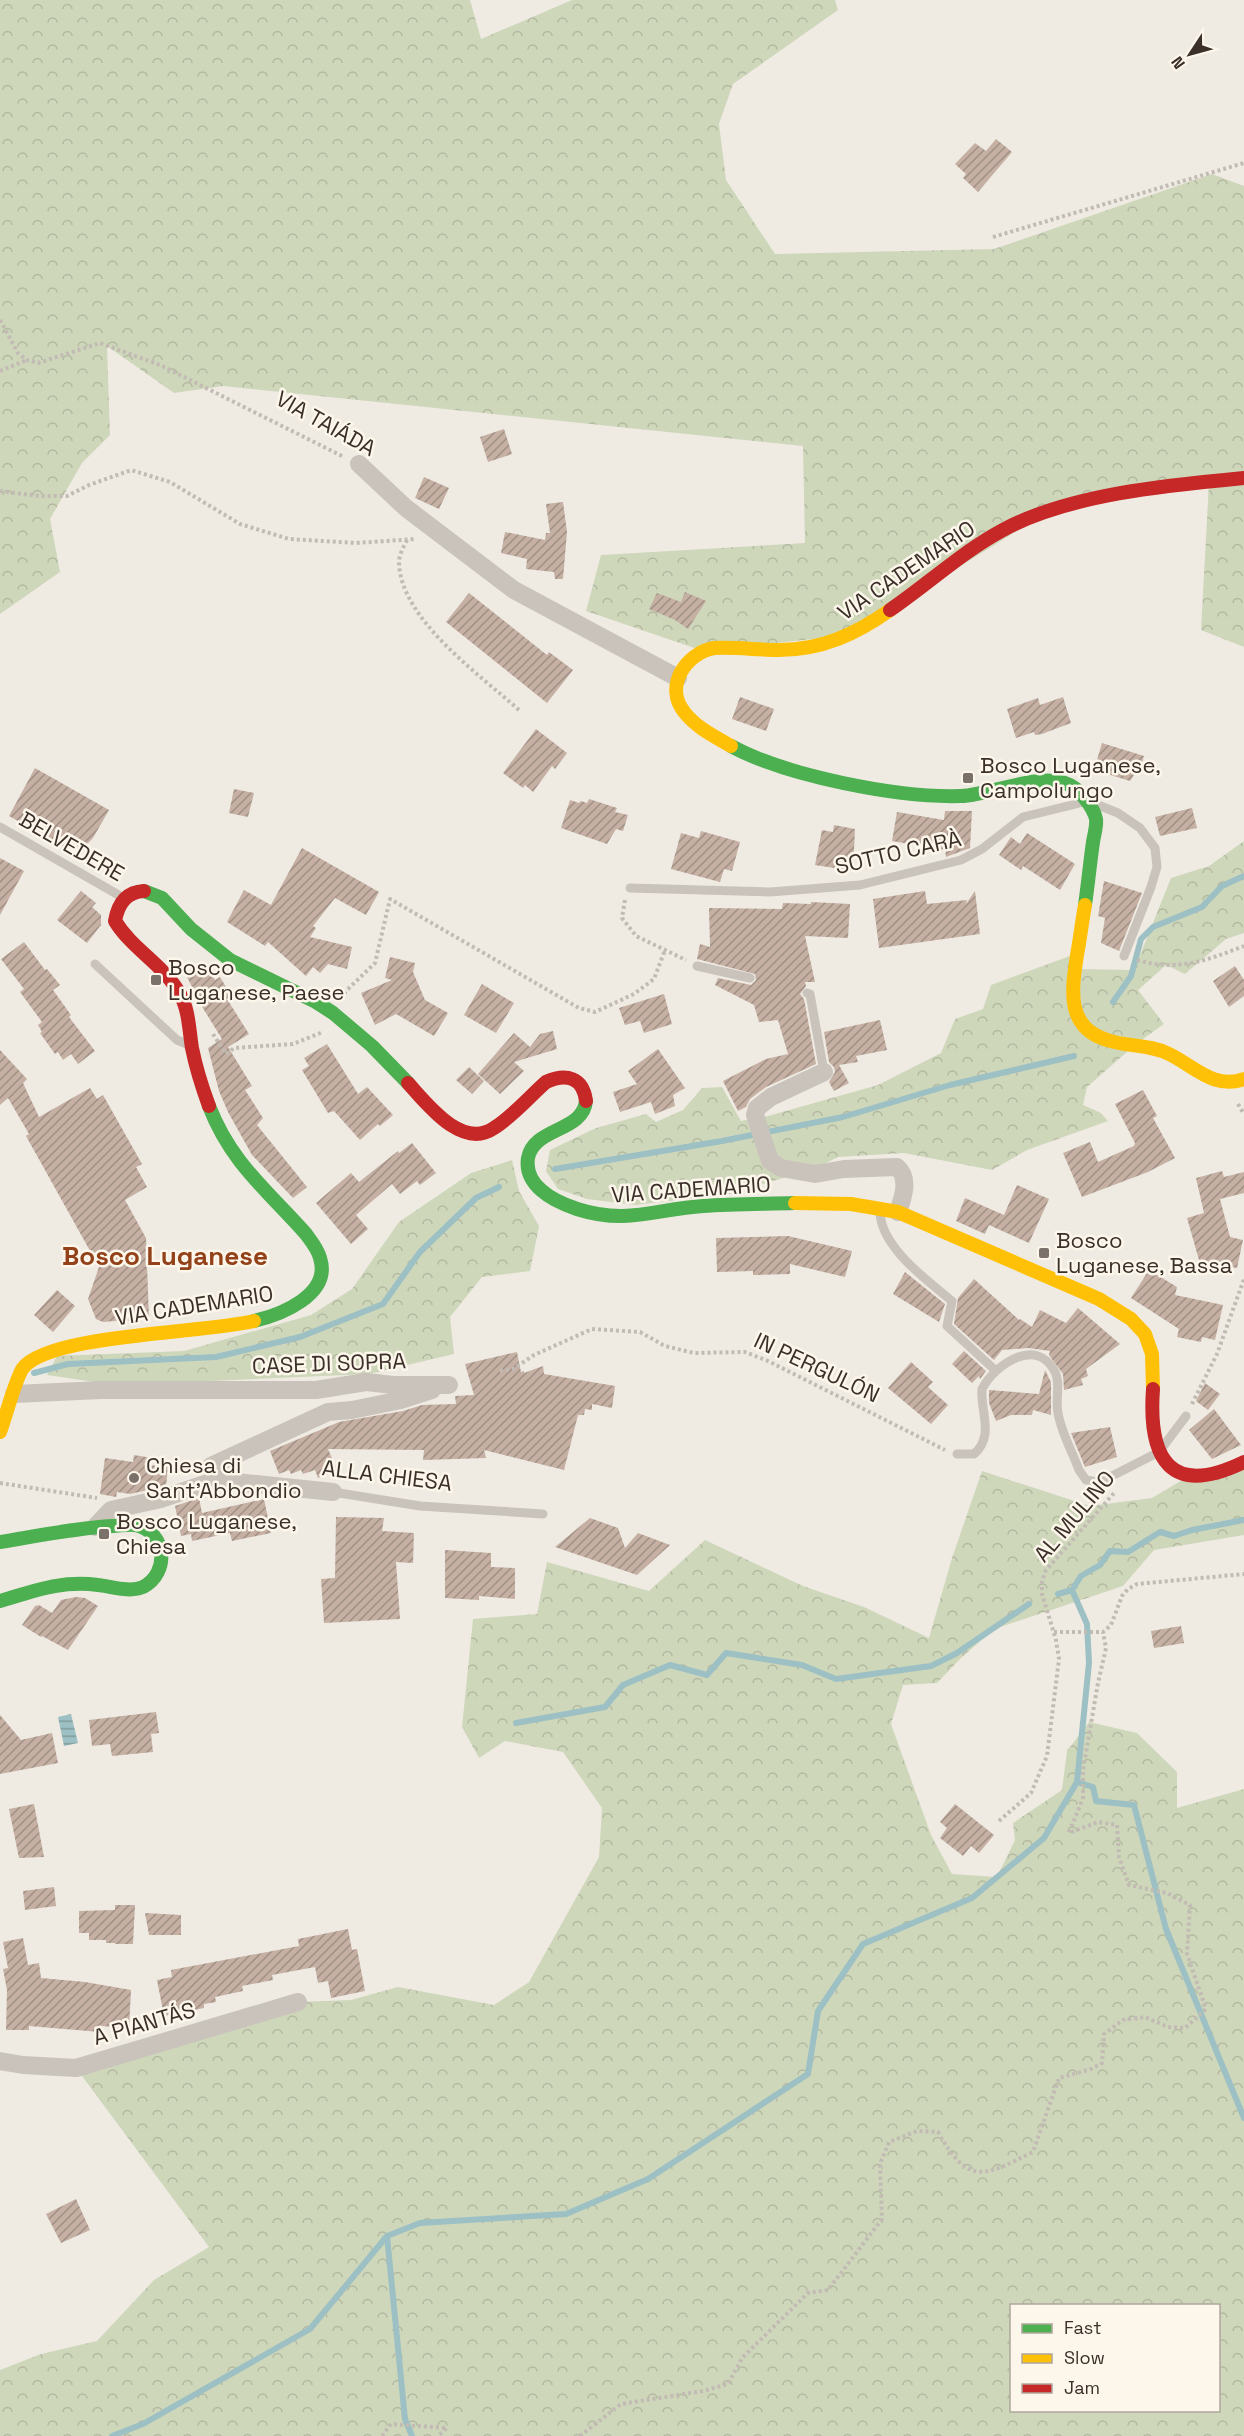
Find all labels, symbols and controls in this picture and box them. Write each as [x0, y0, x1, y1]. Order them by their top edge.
north arrow [1160, 24, 1220, 84]
text: N [1167, 52, 1190, 73]
street label: VIA TAIÁDA [271, 384, 381, 462]
street label: VIA CADEMARIO [832, 514, 980, 626]
place label: Bosco Luganese, Campolungo [980, 751, 1161, 804]
marker: Bosco Luganese, Campolungo [961, 771, 975, 785]
street label: BELVEDERE [15, 805, 129, 887]
street label: SOTTO CARÀ [832, 824, 964, 880]
place label: Bosco Luganese, Paese [168, 953, 345, 1006]
marker: Bosco Luganese, Paese [149, 973, 163, 987]
street label: VIA CADEMARIO [610, 1169, 772, 1209]
place label: Bosco Luganese, Bassa [1056, 1226, 1233, 1279]
district label: Bosco Luganese [62, 1239, 268, 1273]
marker: Bosco Luganese, Bassa [1037, 1246, 1051, 1260]
street label: VIA CADEMARIO [113, 1279, 275, 1331]
street label: IN PERGULÓN [750, 1326, 884, 1408]
street label: CASE DI SOPRA [252, 1346, 407, 1380]
place label: Chiesa di Sant'Abbondio [146, 1451, 302, 1504]
street label: ALLA CHIESA [320, 1453, 454, 1497]
street label: AL MULINO [1027, 1464, 1121, 1568]
marker: Chiesa di Sant'Abbondio [127, 1471, 141, 1485]
place label: Bosco Luganese, Chiesa [116, 1507, 297, 1560]
marker: Bosco Luganese, Chiesa [97, 1527, 111, 1541]
street label: A PIANTÁS [90, 1995, 198, 2051]
legend [1010, 2304, 1220, 2412]
text: Fast [1064, 2316, 1101, 2339]
text: Slow [1064, 2346, 1105, 2369]
text: Jam [1064, 2376, 1100, 2399]

